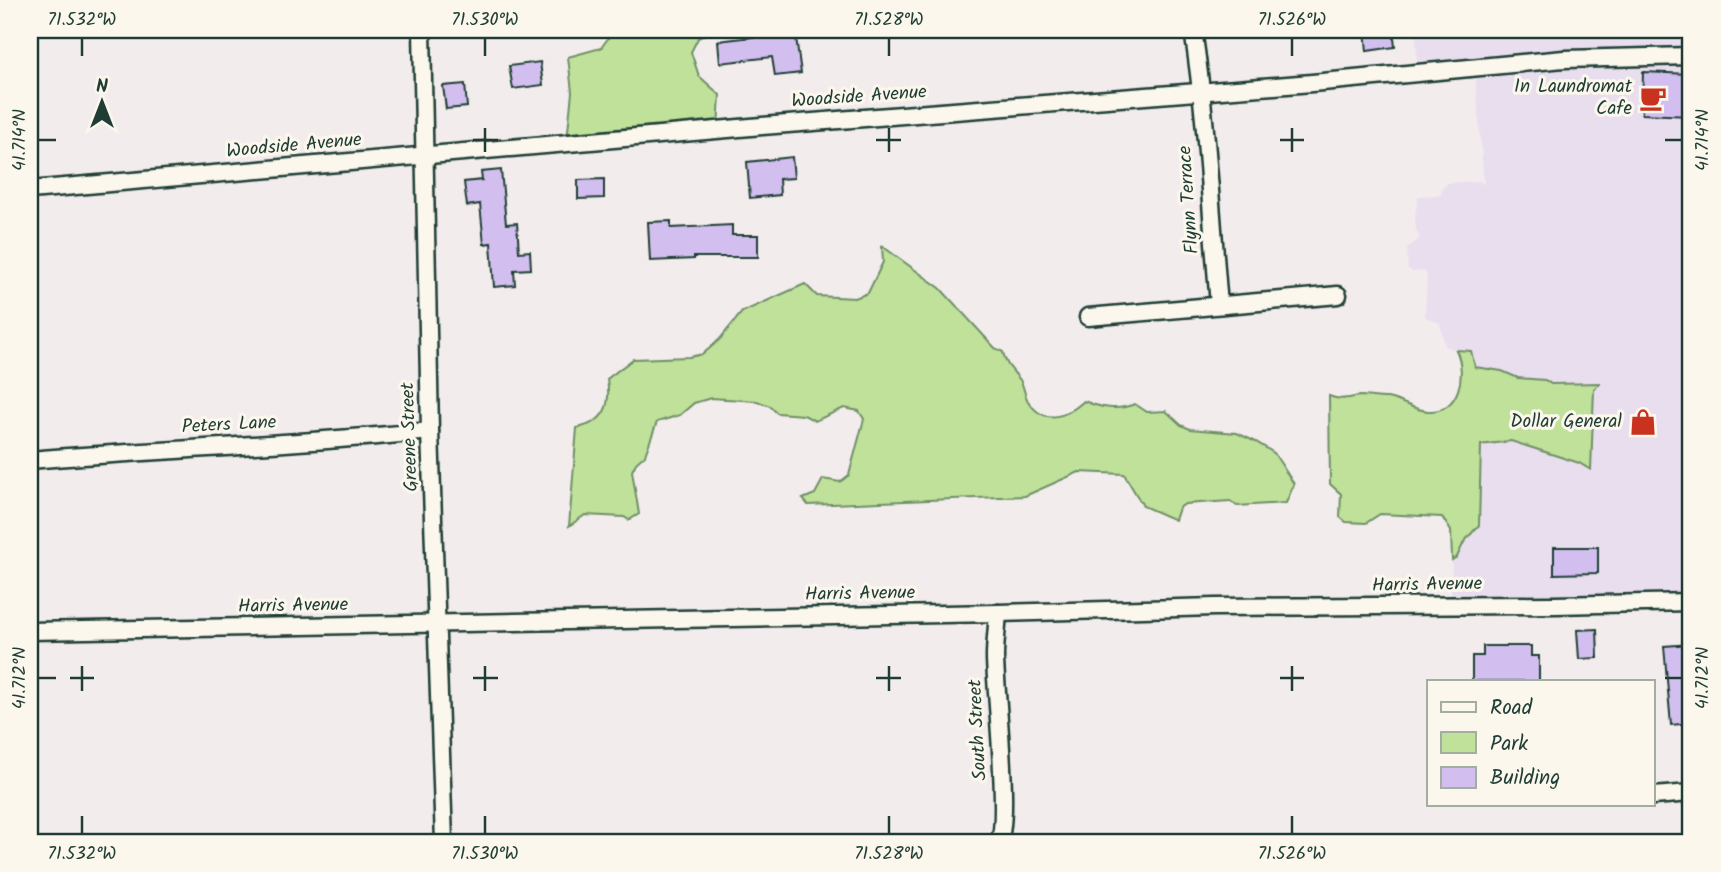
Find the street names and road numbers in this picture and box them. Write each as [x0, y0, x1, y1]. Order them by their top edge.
street label: Woodside Avenue [790, 77, 928, 117]
street label: Woodside Avenue [225, 125, 363, 167]
street label: Flynn Terrace [1170, 144, 1208, 255]
street label: Greene Street [393, 381, 427, 492]
street label: Peters Lane [181, 408, 278, 442]
street label: Harris Avenue [1372, 569, 1483, 601]
street label: Harris Avenue [805, 578, 916, 610]
street label: Harris Avenue [238, 590, 349, 622]
street label: South Street [960, 678, 996, 781]

